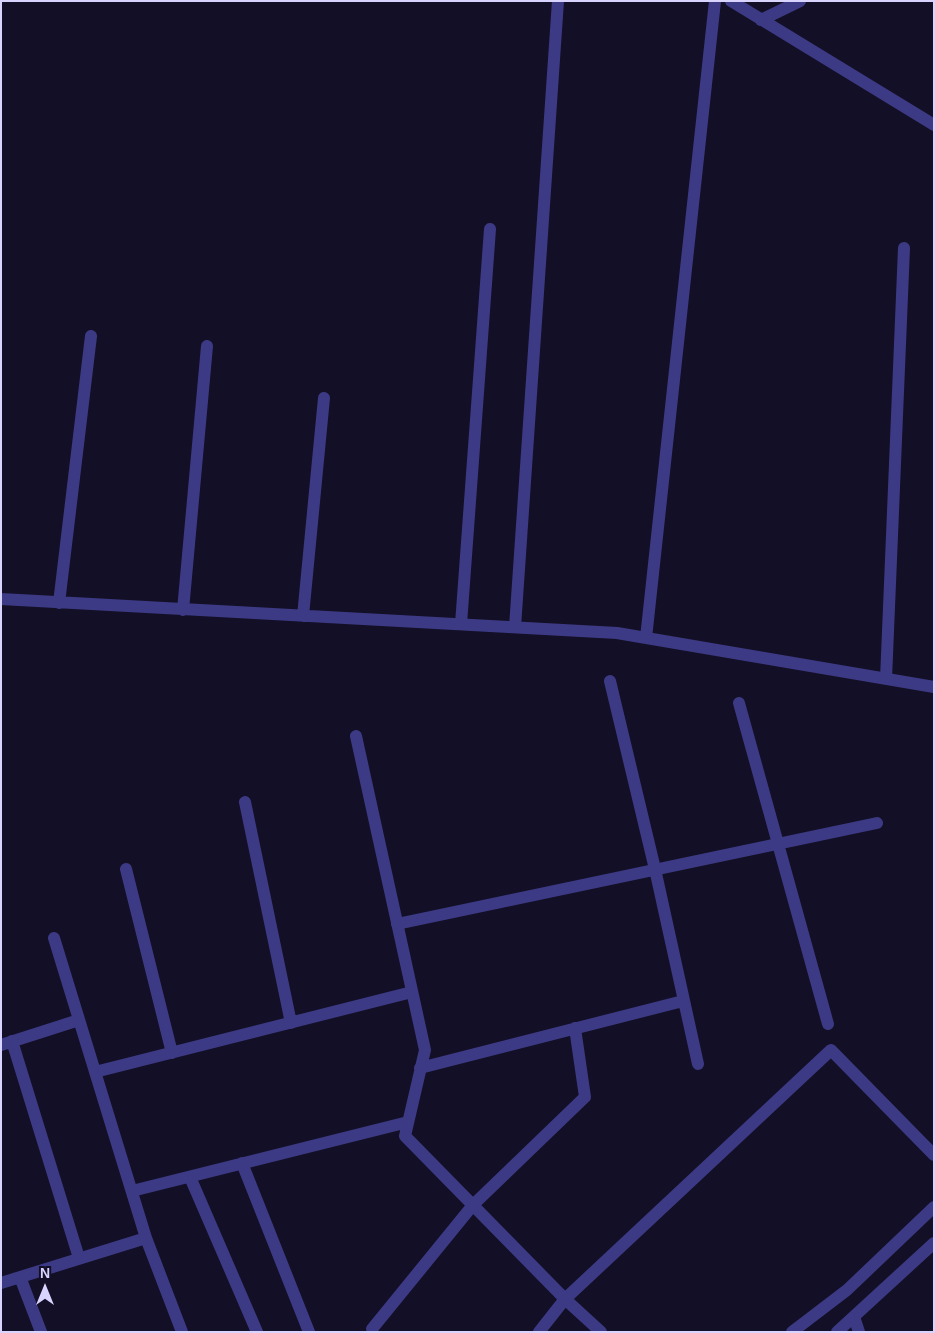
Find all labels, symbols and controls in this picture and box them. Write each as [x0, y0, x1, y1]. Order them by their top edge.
north arrow [20, 1263, 70, 1313]
text: N [40, 1265, 50, 1281]

